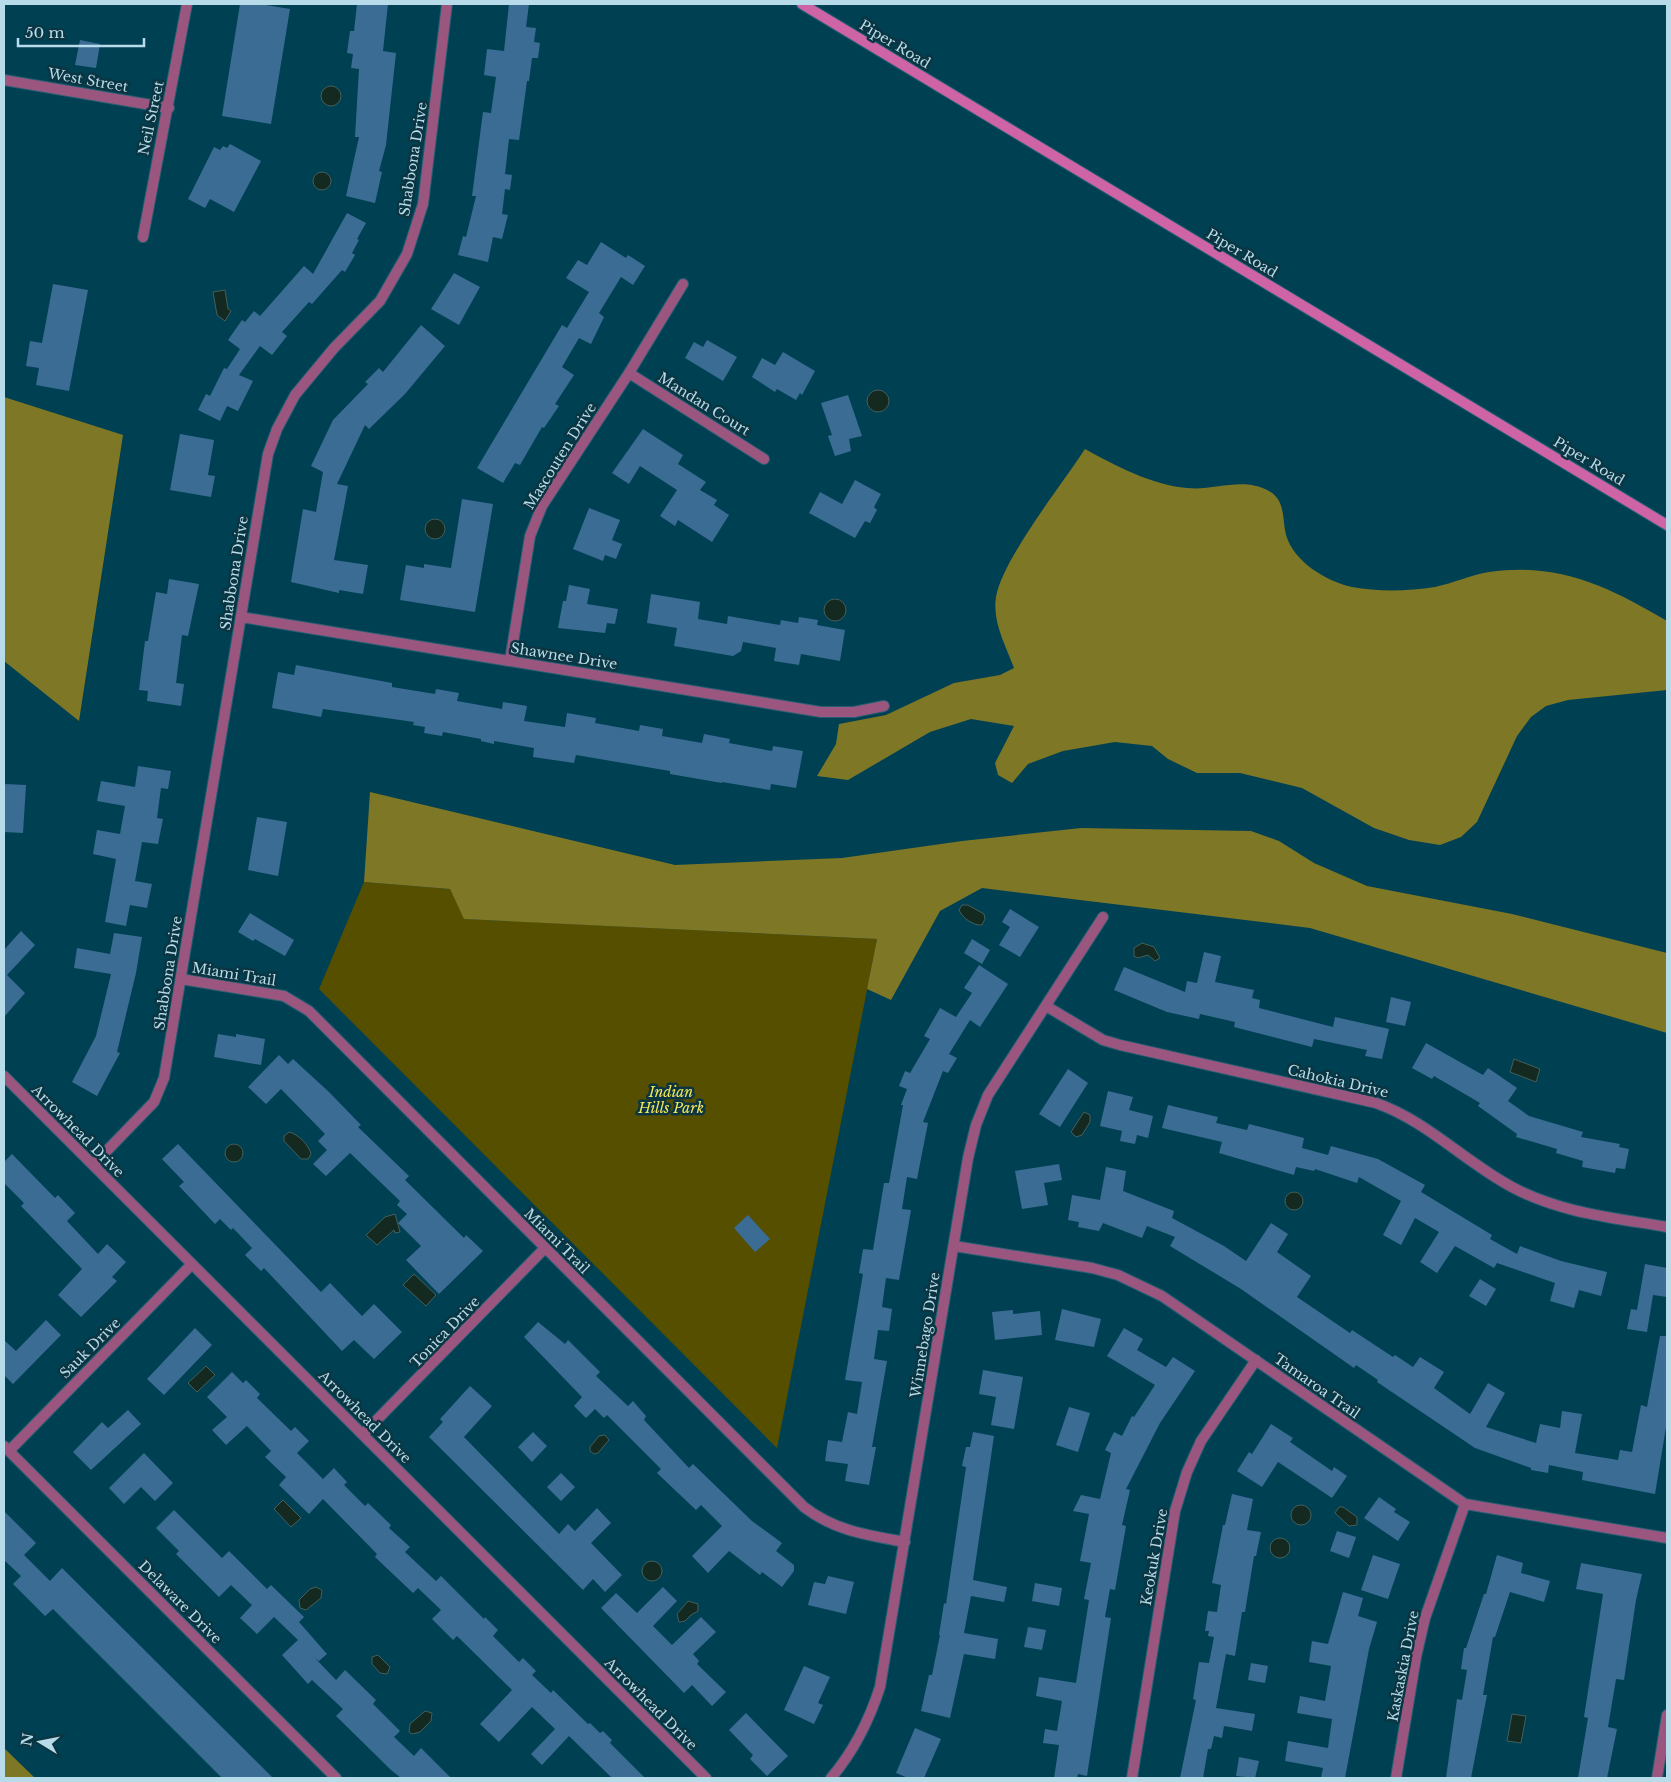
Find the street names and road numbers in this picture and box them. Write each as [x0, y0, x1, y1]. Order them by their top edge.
street label: Piper Road [856, 16, 934, 72]
street label: West Street [45, 64, 130, 96]
street label: Neil Street [134, 78, 168, 157]
street label: Shabbona Drive [395, 101, 431, 217]
street label: Piper Road [1203, 225, 1281, 281]
street label: Mandan Court [655, 368, 754, 440]
street label: Mascouten Drive [520, 399, 600, 513]
street label: Piper Road [1550, 433, 1628, 489]
street label: Shabbona Drive [216, 515, 252, 631]
street label: Shawnee Drive [509, 639, 619, 673]
street label: Shabbona Drive [150, 915, 186, 1031]
street label: Miami Trail [191, 958, 278, 990]
street label: Cahokia Drive [1286, 1061, 1390, 1101]
street label: Arrowhead Drive [27, 1080, 128, 1181]
street label: Miami Trail [521, 1205, 594, 1278]
street label: Winnebago Drive [906, 1271, 944, 1400]
street label: Tonica Drive [406, 1293, 484, 1371]
street label: Sauk Drive [56, 1314, 124, 1382]
street label: Tamaroa Trail [1270, 1350, 1364, 1423]
street label: Arrowhead Drive [314, 1366, 415, 1467]
street label: Keokuk Drive [1137, 1507, 1171, 1607]
street label: Delaware Drive [135, 1557, 225, 1647]
street label: Kaskaskia Drive [1383, 1609, 1423, 1723]
street label: Arrowhead Drive [600, 1653, 701, 1754]

